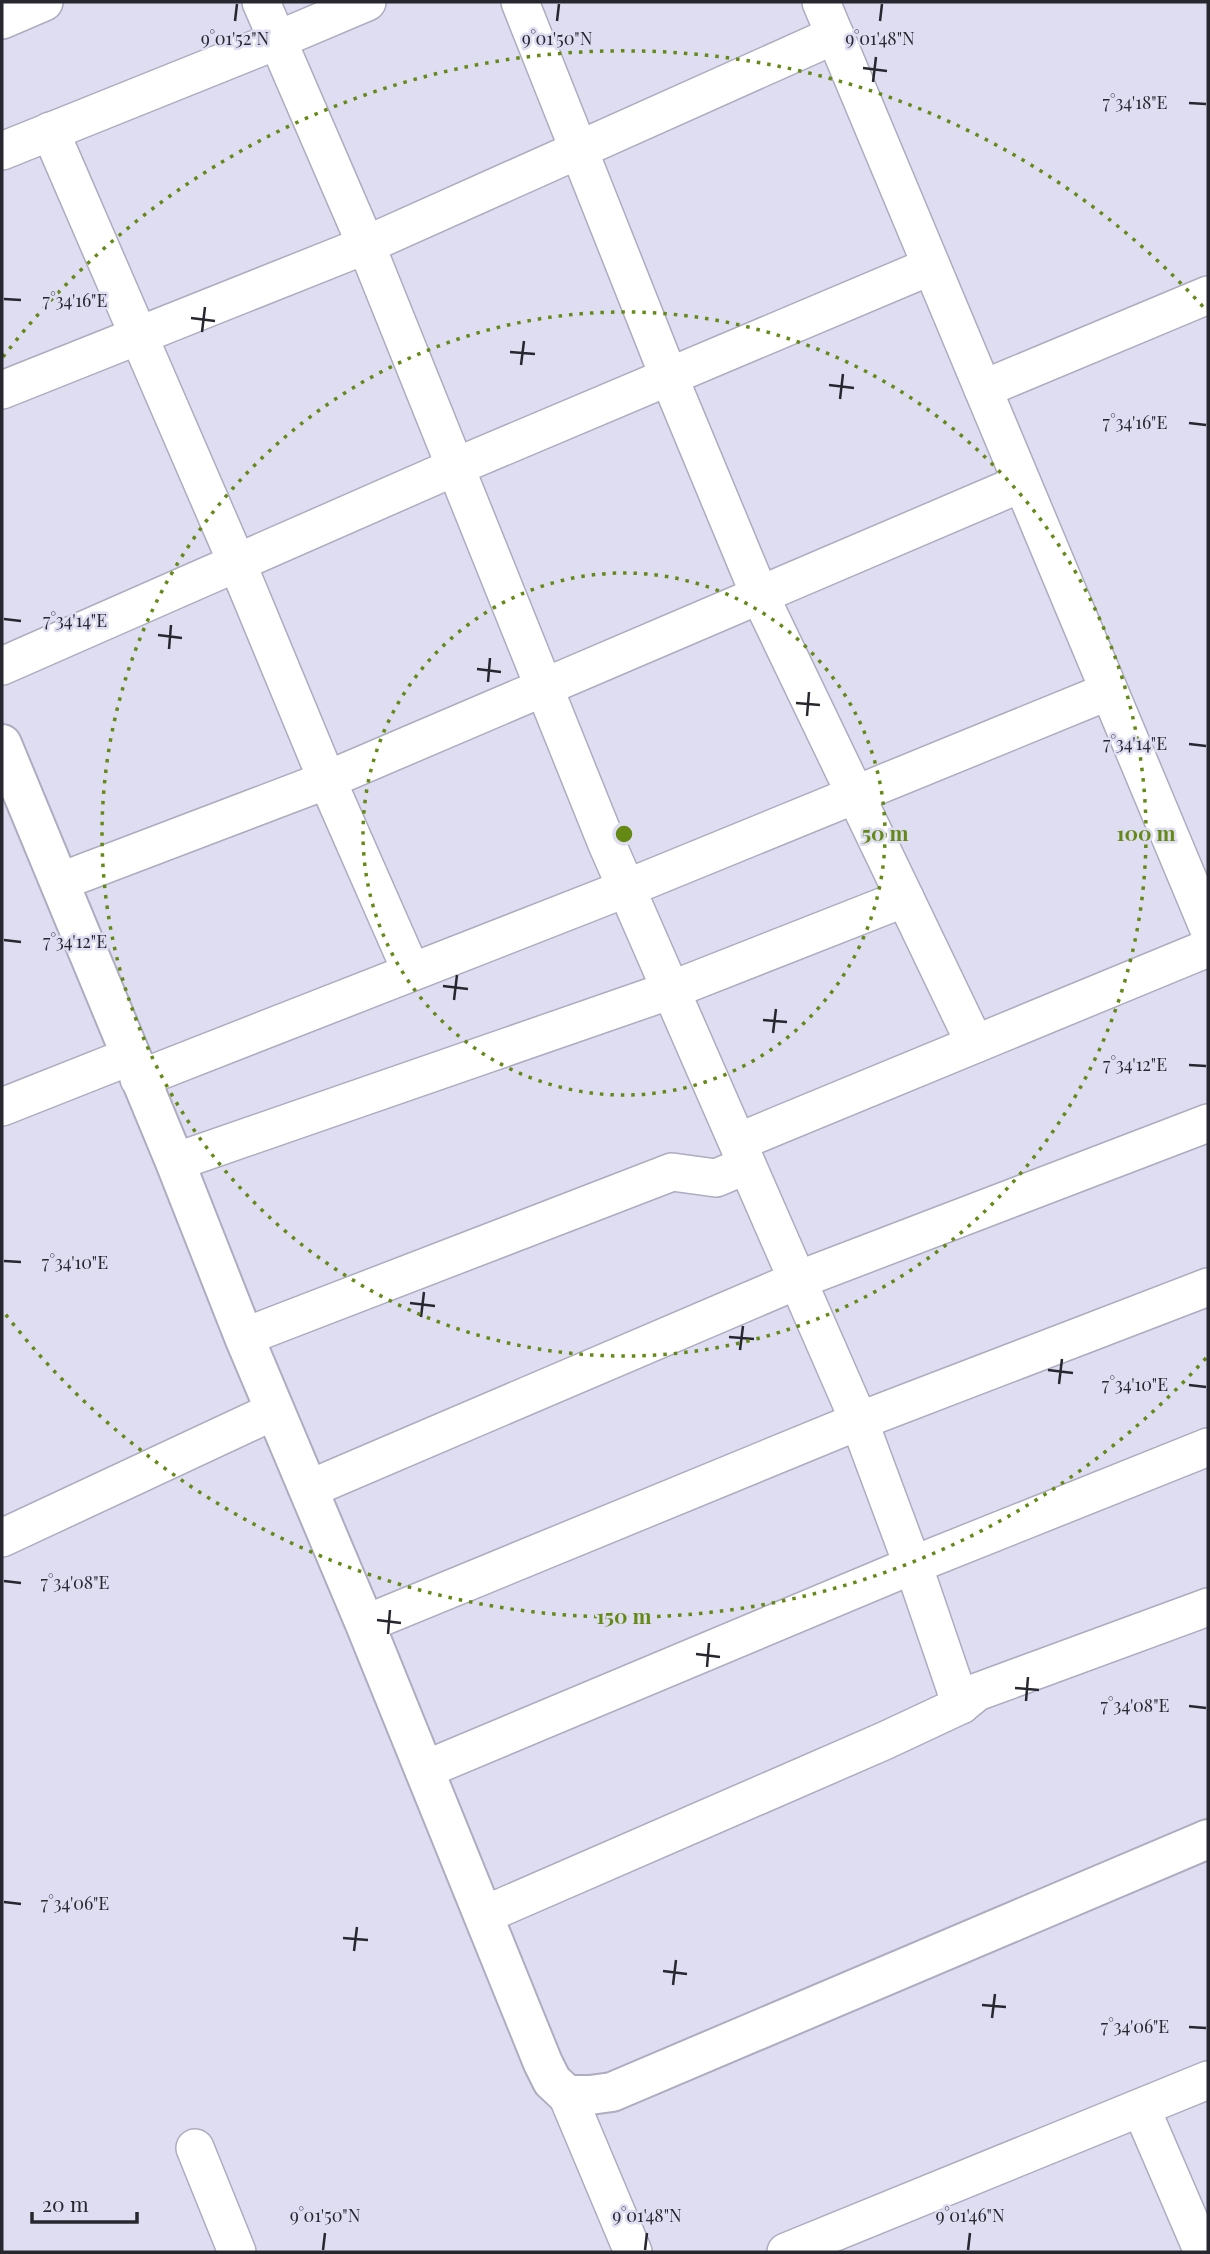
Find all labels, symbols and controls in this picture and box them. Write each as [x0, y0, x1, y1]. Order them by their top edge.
text: 9°01'52"N [201, 26, 270, 50]
text: 9°01'50"N [522, 26, 593, 50]
text: 9°01'48"N [845, 26, 915, 50]
text: 7°34'18"E [1102, 90, 1168, 114]
text: 7°34'16"E [43, 288, 107, 312]
text: 7°34'16"E [1103, 410, 1167, 434]
text: 7°34'14"E [43, 608, 107, 632]
text: 7°34'14"E [1103, 731, 1167, 755]
text: 50 m [861, 818, 909, 846]
text: 100 m [1116, 818, 1176, 846]
centre of rings [612, 822, 636, 846]
text: 7°34'12"E [43, 929, 107, 953]
text: 7°34'12"E [1103, 1052, 1167, 1076]
text: 7°34'10"E [42, 1250, 108, 1274]
text: 7°34'10"E [1102, 1372, 1168, 1396]
text: 7°34'08"E [41, 1570, 110, 1594]
text: 150 m [597, 1601, 651, 1629]
text: 7°34'08"E [1101, 1693, 1170, 1717]
text: 7°34'06"E [41, 1891, 109, 1915]
text: 7°34'06"E [1101, 2014, 1169, 2038]
scale bar [32, 2180, 136, 2224]
text: 20 m [42, 2189, 89, 2217]
text: 9°01'50"N [290, 2203, 361, 2227]
text: 9°01'48"N [612, 2203, 682, 2227]
text: 9°01'46"N [935, 2203, 1005, 2227]

